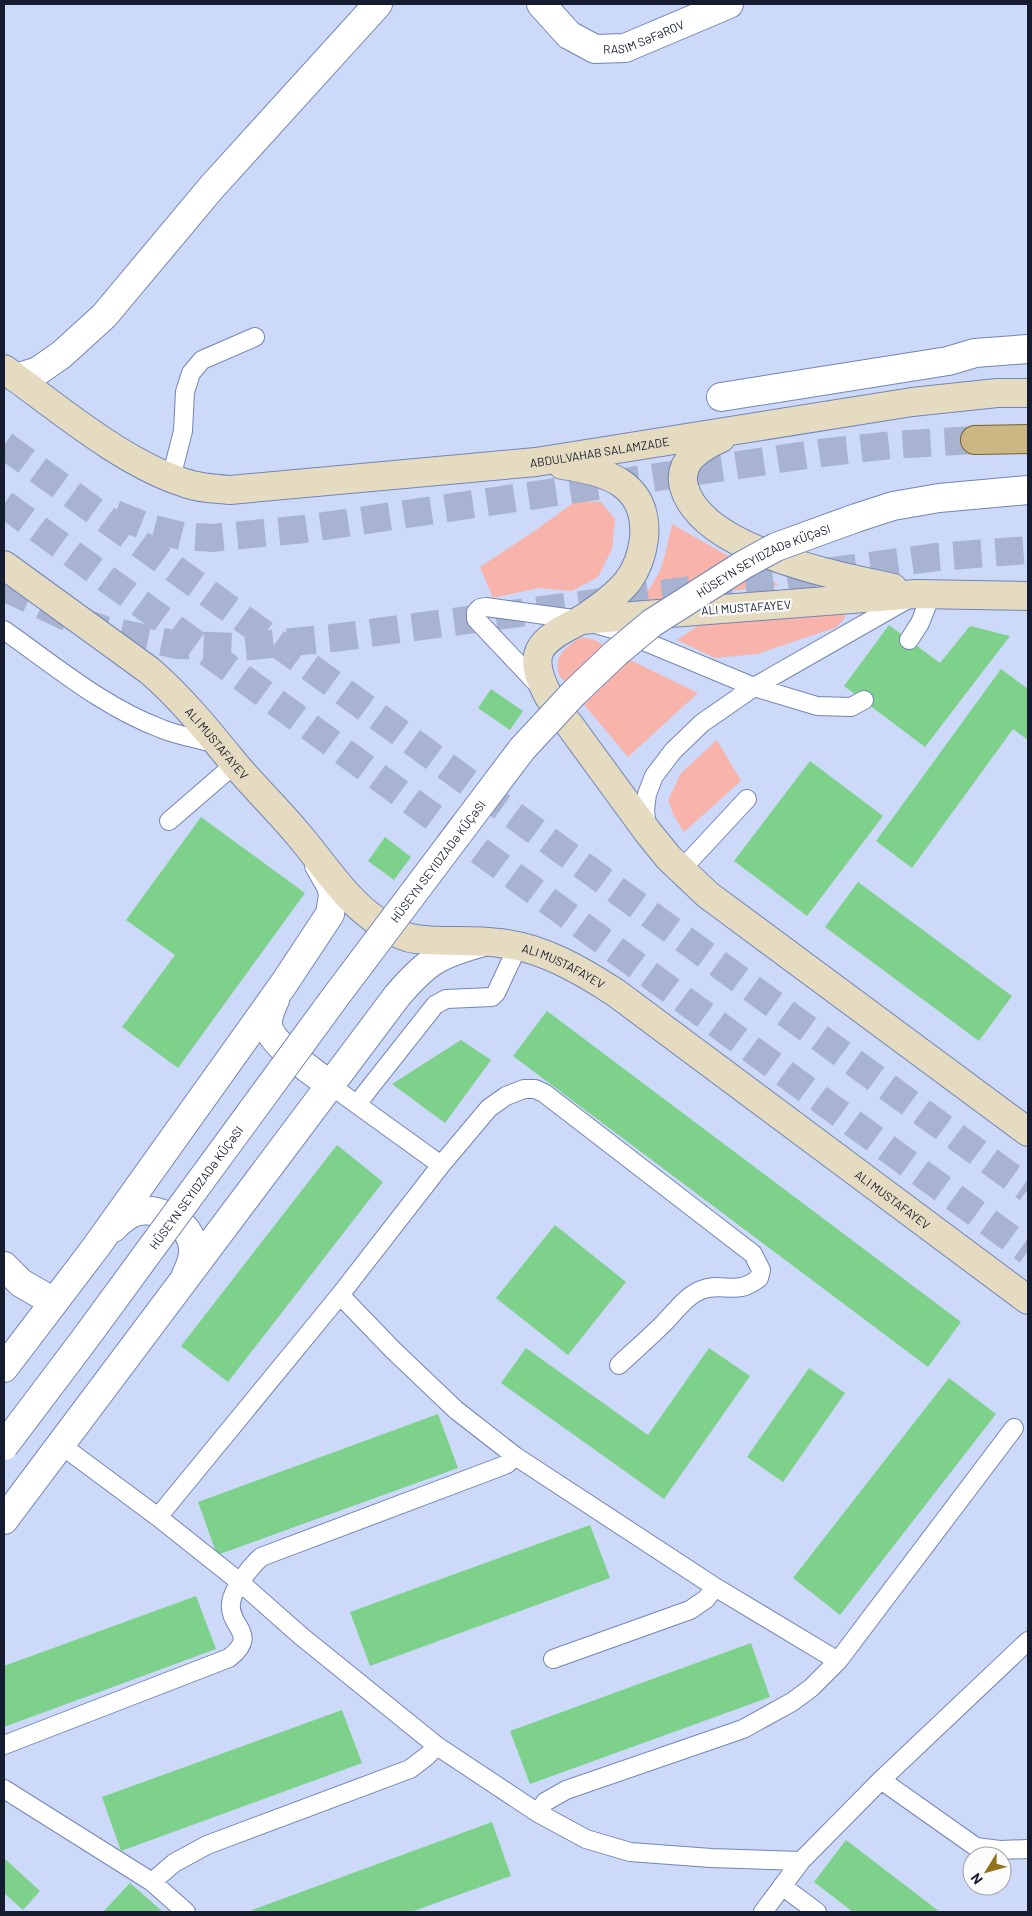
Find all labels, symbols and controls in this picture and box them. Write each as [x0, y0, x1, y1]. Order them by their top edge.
street label: RASIM SƏFƏROV [603, 17, 686, 56]
street label: ABDULVAHAB SALAMZADE [529, 434, 670, 470]
street label: HÜSEYN SEYIDZADƏ KÜÇƏSI [694, 521, 832, 600]
street label: ALI MUSTAFAYEV [701, 597, 791, 617]
street label: ALI MUSTAFAYEV [183, 704, 252, 782]
street label: HÜSEYN SEYIDZADƏ KÜÇƏSI [387, 797, 488, 925]
street label: ALI MUSTAFAYEV [521, 940, 607, 991]
street label: HÜSEYN SEYIDZADƏ KÜÇƏSI [146, 1123, 245, 1252]
street label: ALI MUSTAFAYEV [853, 1167, 933, 1232]
north arrow [962, 1846, 1012, 1896]
text: N [967, 1870, 986, 1888]

